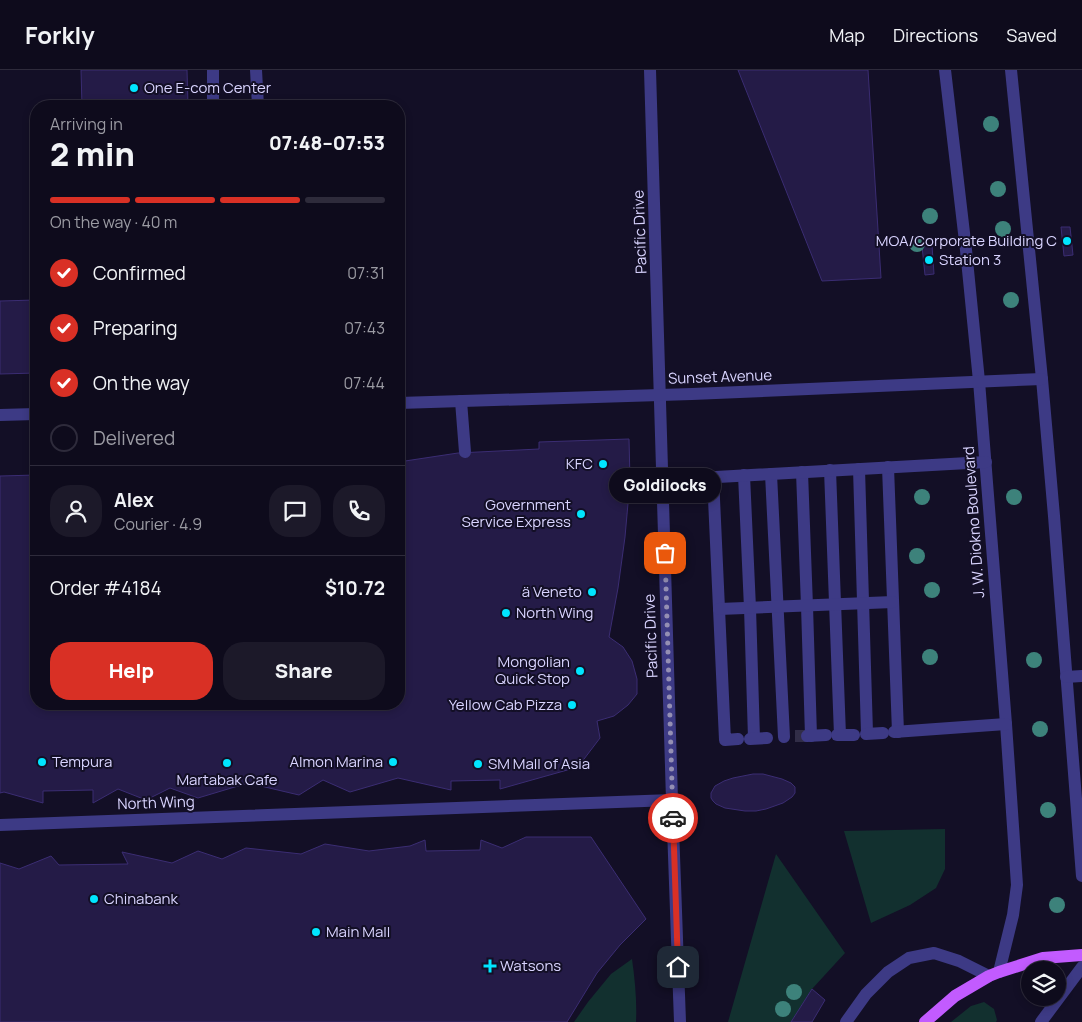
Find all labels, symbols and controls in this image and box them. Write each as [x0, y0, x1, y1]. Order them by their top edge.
text: Forkly [25, 18, 95, 51]
text: Map [829, 23, 865, 47]
text: Directions [893, 23, 978, 47]
text: Saved [1006, 23, 1057, 47]
place label: One E-com Center [144, 77, 272, 98]
marker: One E-com Center [128, 82, 140, 94]
text: Arriving in [50, 113, 123, 135]
text: 07:48–07:53 [269, 130, 385, 156]
text: 2 min [50, 132, 135, 176]
street label: Pacific Drive [628, 189, 651, 274]
text: On the way · 40 m [50, 211, 177, 233]
place label: MOA/Corporate Building C [876, 230, 1057, 251]
marker: MOA/Corporate Building C [1061, 235, 1073, 247]
place label: Station 3 [939, 249, 1001, 270]
marker: Station 3 [923, 254, 935, 266]
icon: check [50, 259, 78, 287]
text: Confirmed [93, 260, 186, 286]
text: 07:31 [347, 262, 385, 284]
icon: check [50, 314, 78, 342]
text: Preparing [93, 315, 178, 341]
text: 07:43 [344, 317, 385, 339]
street label: Sunset Avenue [668, 364, 773, 389]
icon: check [50, 369, 78, 397]
text: On the way [93, 370, 190, 396]
text: 07:44 [343, 372, 385, 394]
text: Delivered [93, 425, 175, 451]
street label: J. W. Diokno Boulevard [958, 445, 989, 599]
place label: KFC [566, 453, 593, 474]
marker: KFC [597, 458, 609, 470]
callout: Goldilocks [609, 468, 721, 503]
text: Goldilocks [624, 474, 706, 496]
button: person [50, 485, 102, 537]
button: chat [269, 485, 321, 537]
button: phone [333, 485, 385, 537]
text: Alex [114, 487, 154, 513]
place label: Government Service Express [462, 494, 571, 532]
marker: Government Service Express [575, 508, 587, 520]
text: Courier · 4.9 [114, 513, 202, 535]
pin [644, 532, 686, 574]
icon: bag [651, 539, 679, 567]
text: Order #4184 [50, 575, 162, 601]
text: $10.72 [325, 575, 385, 601]
place label: ä Veneto [522, 581, 582, 602]
marker: ä Veneto [586, 586, 598, 598]
street label: Pacific Drive [639, 593, 662, 678]
place label: North Wing [516, 602, 594, 623]
marker: North Wing [500, 607, 512, 619]
button: Help [50, 642, 213, 700]
button: Share [223, 642, 385, 700]
place label: Mongolian Quick Stop [495, 651, 570, 689]
marker: Mongolian Quick Stop [574, 665, 586, 677]
place label: Yellow Cab Pizza [449, 694, 562, 715]
marker: Yellow Cab Pizza [566, 699, 578, 711]
place label: Tempura [52, 751, 112, 772]
place label: Almon Marina [289, 751, 383, 772]
place label: SM Mall of Asia [488, 753, 590, 774]
marker: Tempura [36, 756, 48, 768]
marker: Almon Marina [387, 756, 399, 768]
marker: Martabak Cafe [221, 757, 233, 769]
marker: SM Mall of Asia [472, 758, 484, 770]
place label: Martabak Cafe [176, 769, 278, 790]
street label: North Wing [117, 791, 195, 814]
courier [648, 793, 698, 843]
icon: car [659, 804, 687, 832]
place label: Chinabank [104, 888, 179, 909]
marker: Chinabank [88, 893, 100, 905]
place label: Main Mall [326, 921, 390, 942]
marker: Main Mall [310, 926, 322, 938]
pin [657, 946, 699, 988]
icon: home [664, 953, 692, 981]
place label: Watsons [500, 955, 561, 976]
marker: Watsons [484, 960, 496, 972]
map controls [1021, 961, 1066, 1006]
button: layers [1021, 961, 1066, 1006]

